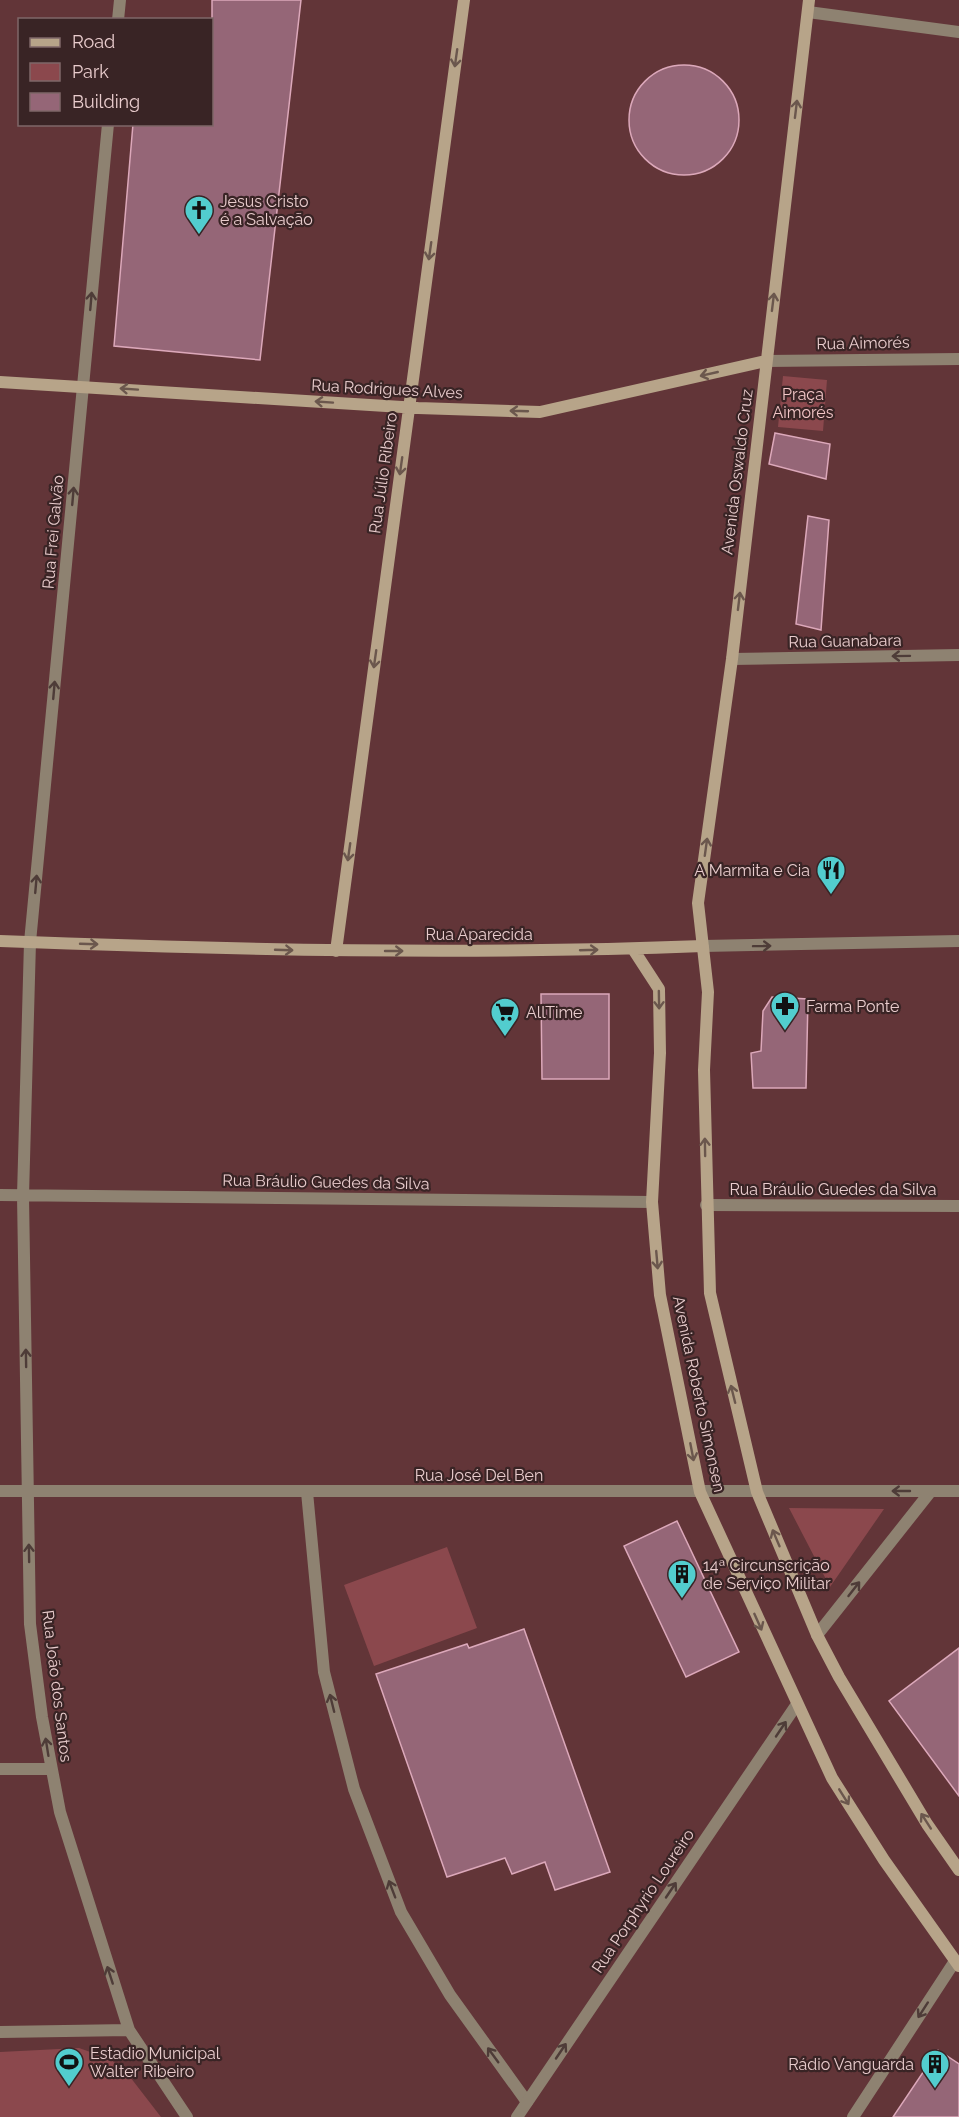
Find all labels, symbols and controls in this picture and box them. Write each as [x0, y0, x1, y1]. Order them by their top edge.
legend [18, 18, 213, 126]
text: Road [72, 31, 115, 52]
one-way arrow [451, 48, 462, 67]
text: Park [72, 61, 109, 82]
text: Building [72, 91, 140, 112]
one-way arrow [791, 99, 802, 119]
place label: Jesus Cristo é a Salvação [220, 192, 313, 229]
church icon: Jesus Cristo é a Salvação [183, 194, 215, 236]
one-way arrow [424, 241, 435, 261]
one-way arrow [86, 292, 97, 312]
one-way arrow [768, 293, 779, 313]
street label: Rua Aimorés [816, 333, 910, 353]
one-way arrow [700, 368, 719, 380]
street label: Rua Rodrigues Alves [311, 376, 464, 402]
one-way arrow [120, 384, 140, 395]
park label: Praça Aimorés [772, 385, 834, 422]
street label: Avenida Oswaldo Cruz [717, 388, 757, 556]
one-way arrow [314, 396, 334, 407]
one-way arrow [509, 406, 529, 417]
street label: Rua Júlio Ribeiro [365, 411, 401, 535]
one-way arrow [396, 455, 407, 475]
street label: Rua Frei Galvão [39, 474, 67, 590]
one-way arrow [68, 486, 79, 506]
one-way arrow [734, 592, 745, 612]
street label: Rua Guanabara [788, 631, 902, 651]
one-way arrow [370, 649, 381, 668]
one-way arrow [891, 650, 911, 662]
one-way arrow [49, 680, 60, 700]
one-way arrow [700, 837, 711, 857]
one-way arrow [344, 842, 355, 862]
restaurant icon: A Marmita e Cia [815, 854, 847, 896]
place label: A Marmita e Cia [694, 861, 810, 880]
one-way arrow [31, 874, 42, 894]
street label: Rua Aparecida [425, 925, 533, 944]
one-way arrow [78, 938, 98, 949]
one-way arrow [751, 940, 771, 952]
one-way arrow [273, 944, 293, 955]
one-way arrow [579, 944, 599, 956]
one-way arrow [384, 945, 404, 957]
one-way arrow [653, 990, 665, 1010]
pharmacy icon: Farma Ponte [769, 990, 801, 1032]
supermarket icon: AllTime [489, 996, 521, 1038]
place label: Farma Ponte [806, 997, 899, 1016]
place label: AllTime [526, 1003, 583, 1022]
one-way arrow [699, 1137, 711, 1157]
street label: Rua Bráulio Guedes da Silva [222, 1171, 430, 1193]
street label: Rua Bráulio Guedes da Silva [729, 1180, 937, 1199]
one-way arrow [652, 1250, 663, 1270]
street label: Avenida Roberto Simonsen [669, 1294, 729, 1494]
one-way arrow [20, 1348, 32, 1368]
one-way arrow [726, 1385, 738, 1404]
one-way arrow [687, 1442, 698, 1461]
street label: Rua José Del Ben [415, 1466, 543, 1485]
one-way arrow [891, 1485, 911, 1497]
one-way arrow [770, 1529, 781, 1548]
one-way arrow [23, 1543, 35, 1563]
place label: 14ª Circunscrição de Serviço Militar [703, 1556, 831, 1593]
building icon: 14ª Circunscrição de Serviço Militar [666, 1558, 698, 1600]
one-way arrow [847, 1581, 860, 1597]
street label: Rua João dos Santos [38, 1609, 76, 1763]
one-way arrow [753, 1612, 765, 1630]
one-way arrow [326, 1694, 338, 1713]
one-way arrow [774, 1720, 787, 1737]
one-way arrow [42, 1737, 53, 1757]
one-way arrow [838, 1788, 850, 1805]
one-way arrow [919, 1813, 932, 1830]
street label: Rua Porphyrio Loureiro [588, 1826, 698, 1976]
one-way arrow [386, 1880, 397, 1898]
one-way arrow [665, 1882, 677, 1899]
one-way arrow [104, 1966, 115, 1985]
one-way arrow [917, 2002, 929, 2018]
one-way arrow [555, 2043, 568, 2060]
place label: Estadio Municipal Walter Ribeiro [90, 2044, 221, 2081]
sports icon: Estadio Municipal Walter Ribeiro [53, 2046, 85, 2088]
one-way arrow [487, 2047, 499, 2063]
building icon: Rádio Vanguarda [919, 2048, 951, 2090]
place label: Rádio Vanguarda [788, 2055, 914, 2074]

